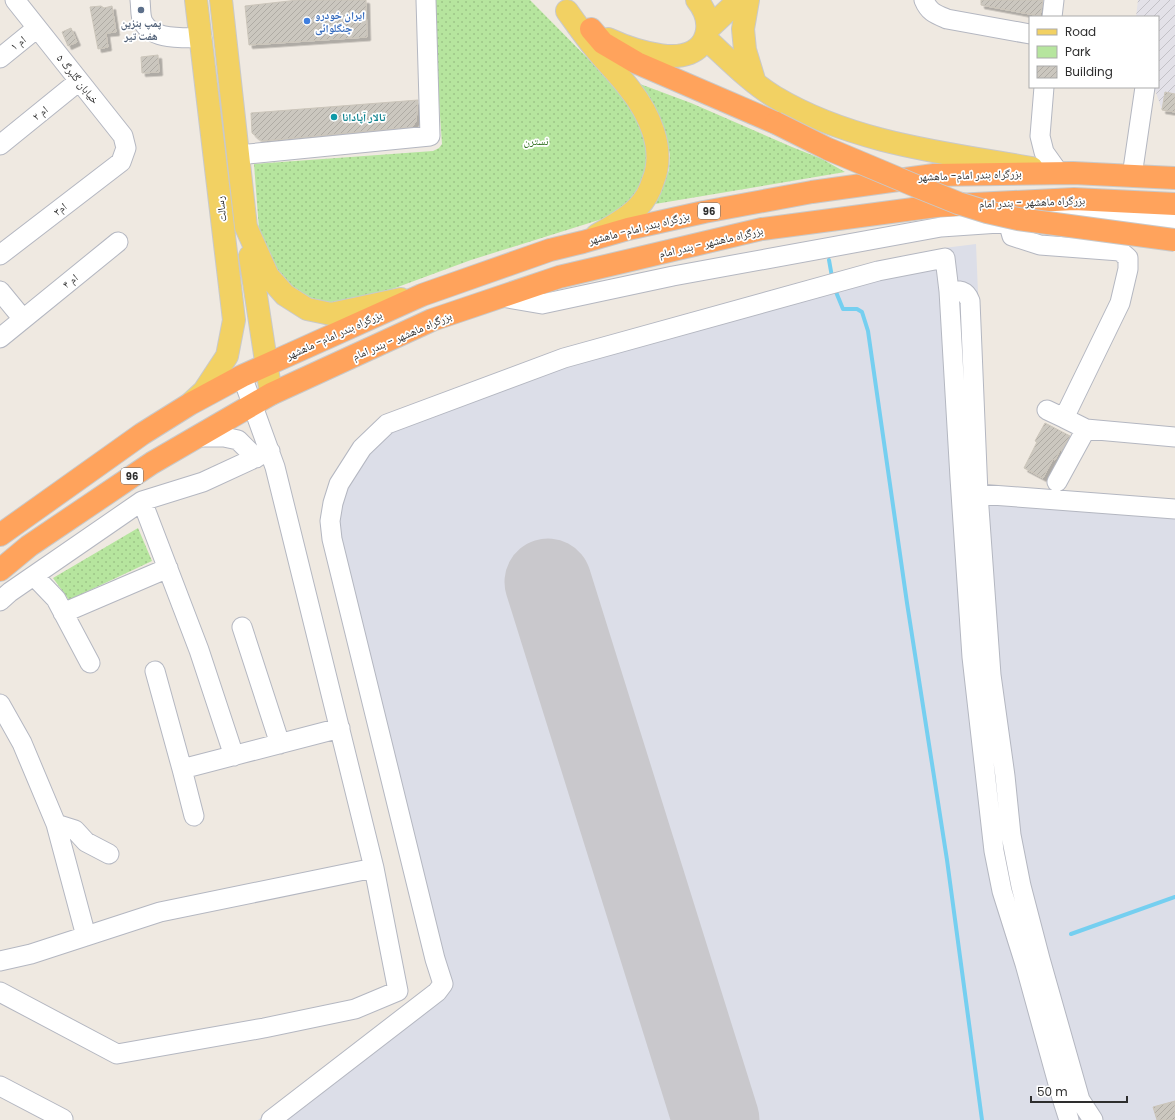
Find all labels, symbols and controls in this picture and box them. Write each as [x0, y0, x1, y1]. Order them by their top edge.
marker: پمپ بنزین هفت تیر [136, 5, 146, 15]
place label: ایران خودرو چنگلوائی [315, 7, 365, 36]
place label: پمپ بنزین هفت تیر [121, 15, 162, 44]
marker: ایران خودرو چنگلوائی [302, 16, 312, 26]
legend [1029, 16, 1159, 88]
text: Road [1065, 23, 1096, 40]
street label: ام ۱ [7, 32, 29, 54]
text: Park [1065, 43, 1092, 60]
street label: خیابان گلبرگ ۵ [53, 51, 103, 107]
text: Building [1065, 63, 1113, 80]
street label: ام ۲ [29, 102, 51, 124]
place label: تالار آپادانا [342, 109, 386, 125]
marker: تالار آپادانا [329, 112, 339, 122]
park label: نسترن [523, 133, 549, 149]
street label: بزرگراه بندر امام- ماهشهر [917, 165, 1022, 185]
street label: بزرگراه ماهشهر - بندر امام [979, 192, 1085, 212]
street label: رسالت [212, 195, 230, 223]
street label: ام۳ [50, 199, 70, 219]
road number: 96 [698, 203, 720, 219]
street label: بزرگراه بندر امام- ماهشهر [586, 208, 691, 249]
street label: بزرگراه ماهشهر - بندر امام [657, 222, 765, 262]
street label: ام ۴ [59, 270, 81, 292]
street label: بزرگراه بندر امام- ماهشهر [283, 307, 385, 364]
street label: بزرگراه ماهشهر - بندر امام [350, 308, 454, 364]
road number: 96 [121, 468, 143, 484]
scale bar [1031, 1078, 1127, 1104]
text: 50 m [1037, 1083, 1068, 1100]

